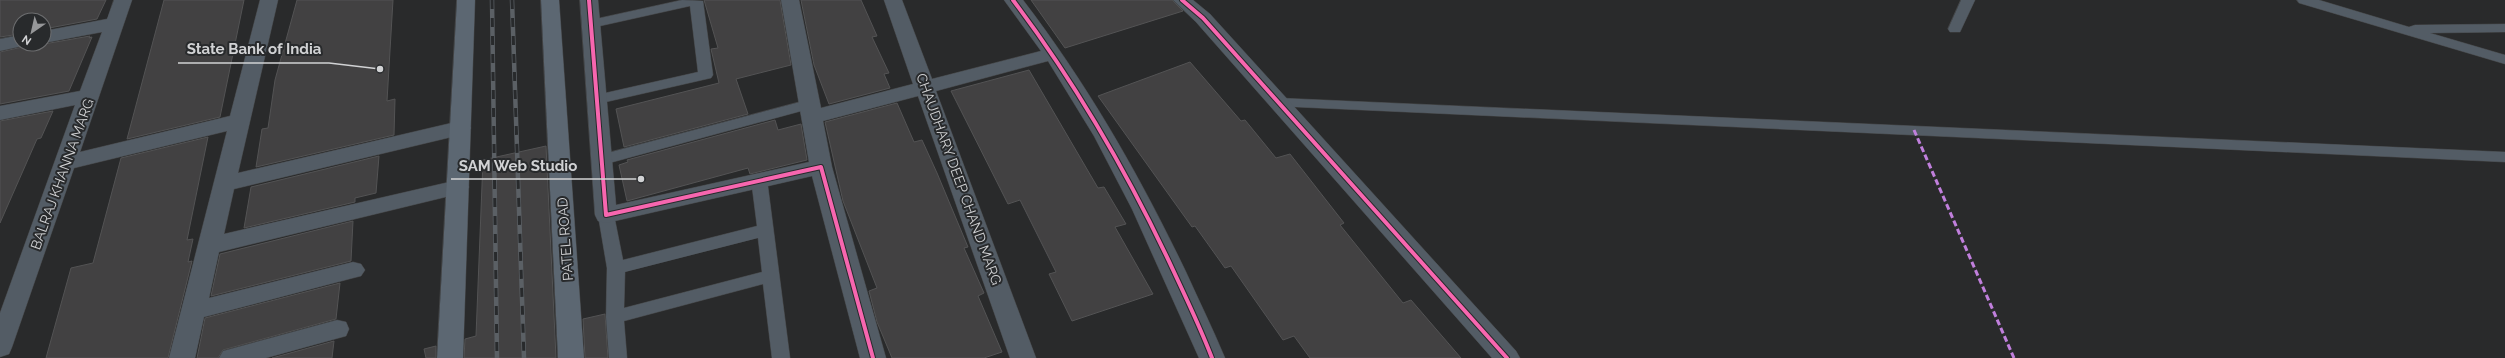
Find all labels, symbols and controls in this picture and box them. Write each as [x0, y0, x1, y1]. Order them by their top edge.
north arrow [12, 12, 52, 52]
text: N [20, 32, 34, 48]
callout: State Bank of India [178, 36, 329, 63]
text: State Bank of India [187, 40, 322, 58]
street label: CHAUDHARY DEEP CHAND MARG [913, 71, 1005, 287]
street label: BALRAJ KHANNA MARG [27, 96, 97, 252]
callout: SAM Web Studio [451, 152, 586, 179]
text: SAM Web Studio [459, 157, 577, 175]
street label: PATEL ROAD [554, 197, 576, 281]

